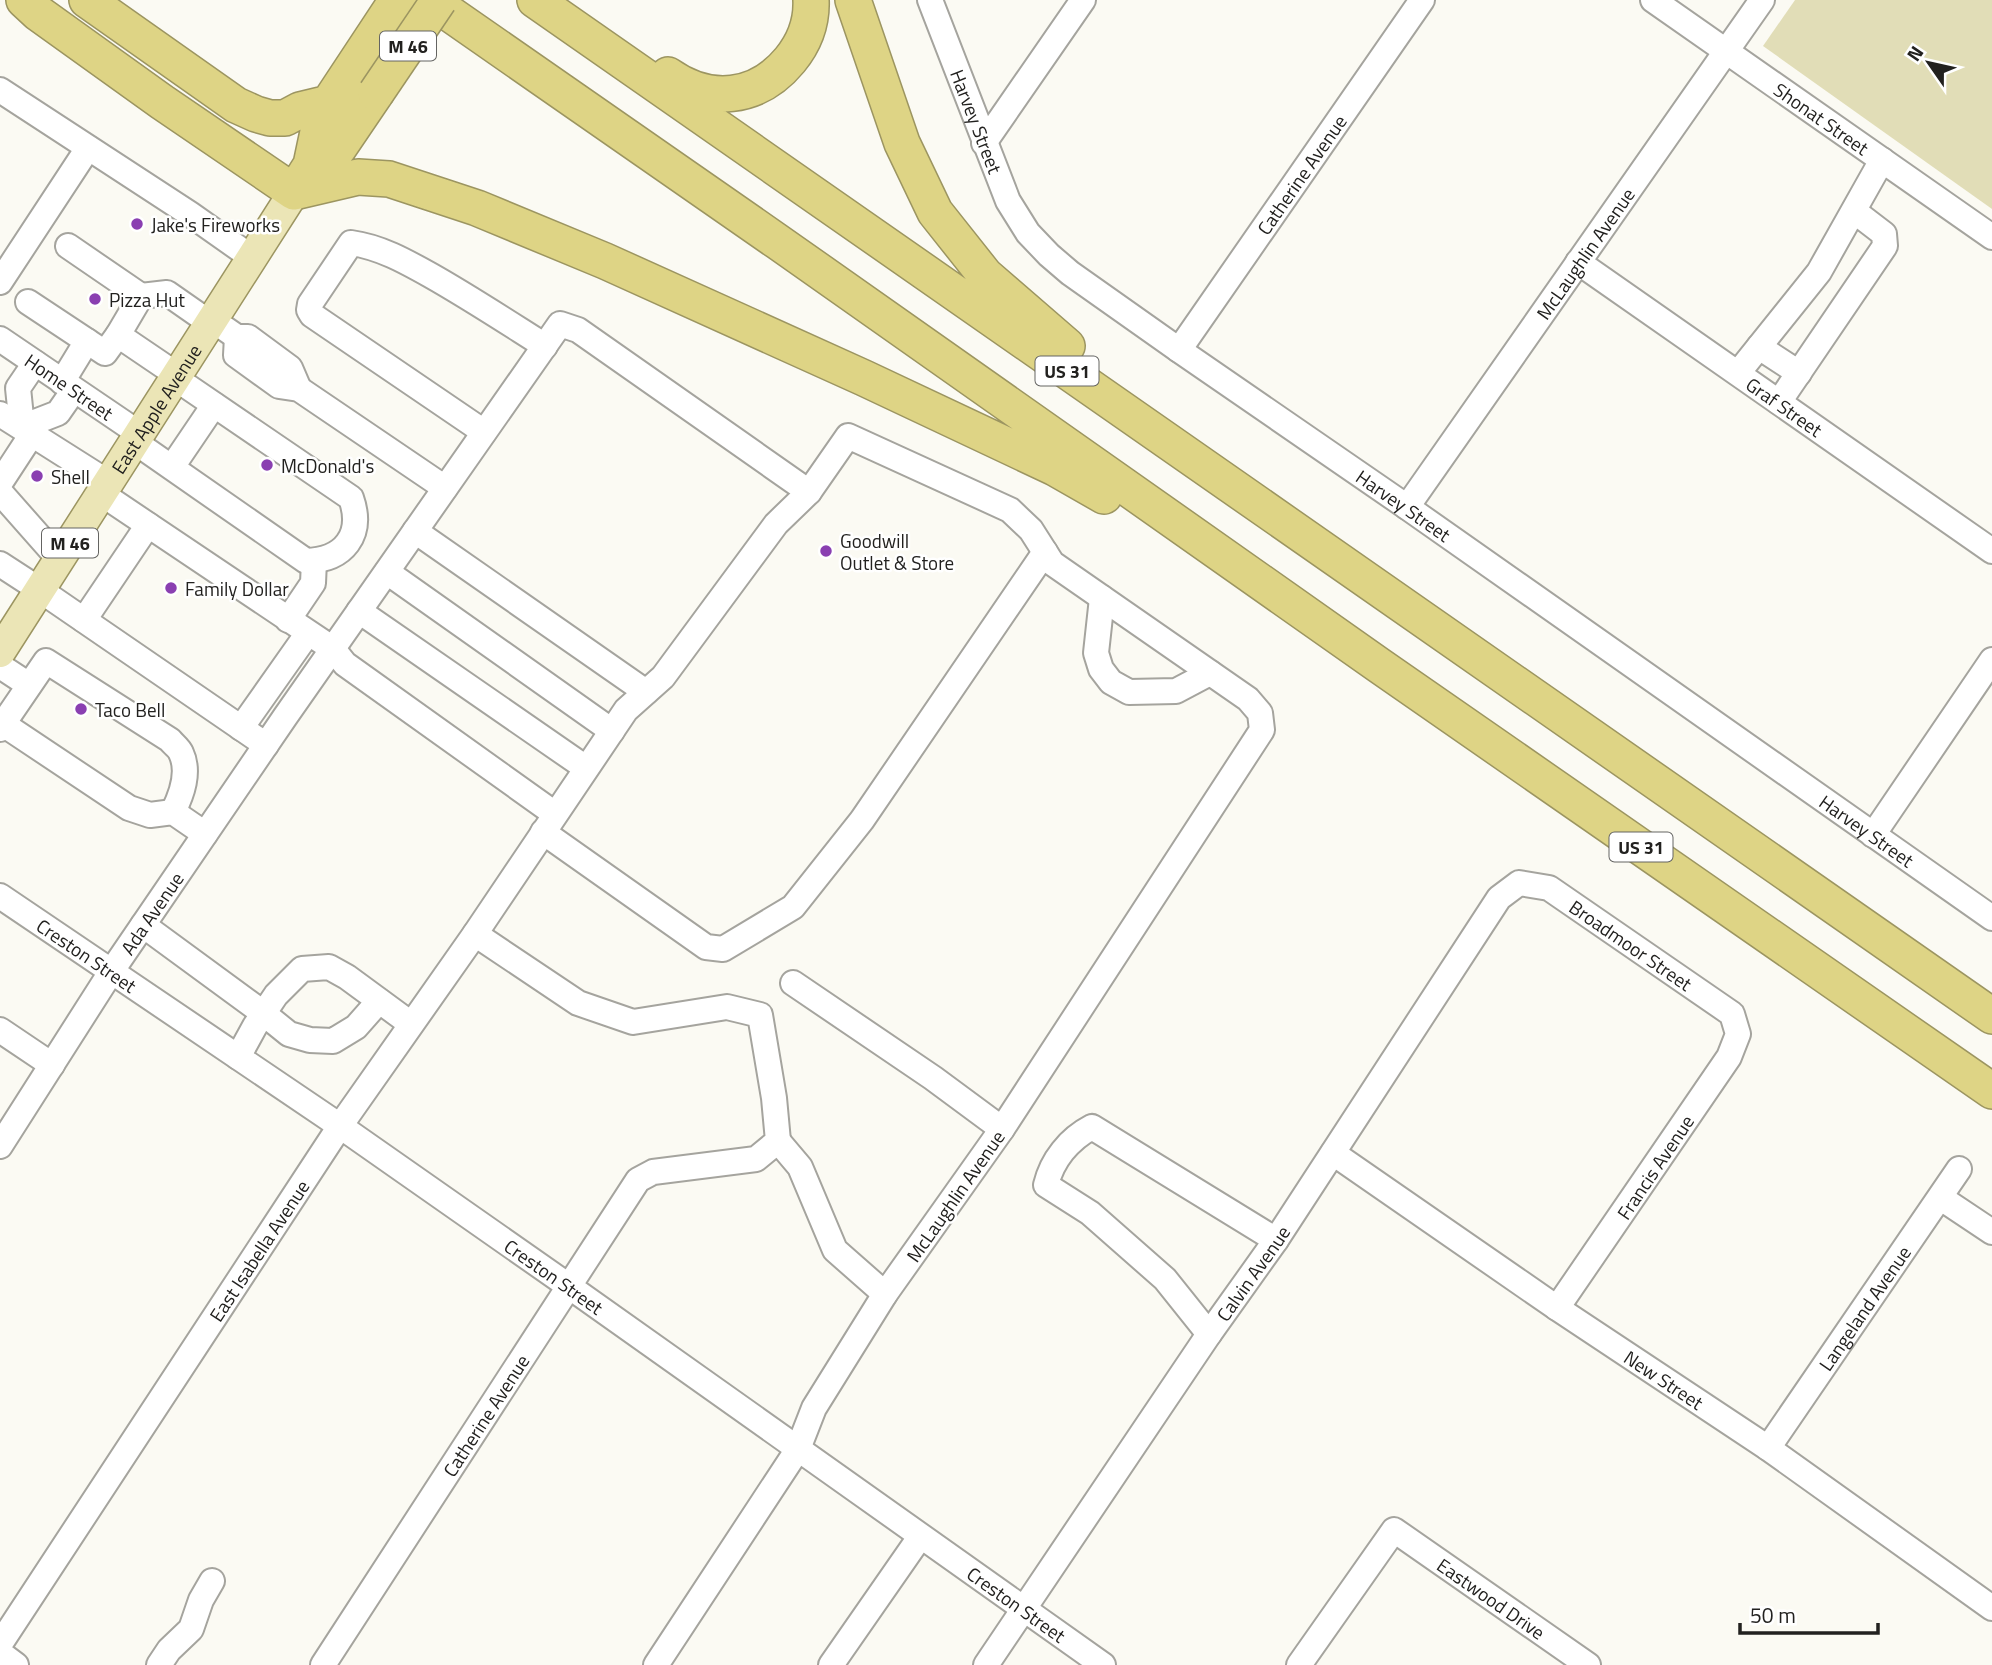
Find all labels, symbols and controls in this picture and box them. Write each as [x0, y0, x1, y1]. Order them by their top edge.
north arrow [1894, 28, 1964, 98]
road number: M 46 [380, 32, 436, 60]
text: N [1899, 40, 1930, 67]
street label: Harvey Street [944, 65, 1011, 178]
street label: Shonat Street [1768, 75, 1876, 162]
street label: Catherine Avenue [1249, 108, 1353, 240]
street label: McLaughlin Avenue [1528, 181, 1641, 325]
place label: Jake's Fireworks [151, 210, 280, 239]
marker: Jake's Fireworks [129, 216, 145, 232]
place label: Pizza Hut [109, 285, 185, 314]
marker: Pizza Hut [87, 291, 103, 307]
street label: East Apple Avenue [103, 338, 208, 479]
street label: Home Street [19, 346, 120, 427]
road number: US 31 [1036, 356, 1098, 386]
street label: Graf Street [1741, 369, 1829, 443]
place label: McDonald's [281, 451, 374, 480]
marker: McDonald's [259, 457, 275, 473]
place label: Shell [51, 462, 90, 491]
street label: Harvey Street [1351, 462, 1457, 548]
marker: Shell [29, 468, 45, 484]
place label: Goodwill Outlet & Store [840, 526, 954, 577]
road number: M 46 [42, 528, 98, 558]
marker: Goodwill Outlet & Store [818, 543, 834, 559]
place label: Family Dollar [185, 574, 289, 603]
marker: Family Dollar [163, 580, 179, 596]
place label: Taco Bell [95, 695, 165, 724]
marker: Taco Bell [73, 701, 89, 717]
street label: Harvey Street [1814, 787, 1921, 874]
road number: US 31 [1610, 832, 1672, 862]
street label: Ada Avenue [113, 866, 190, 960]
street label: Broadmoor Street [1564, 892, 1699, 997]
street label: Creston Street [31, 911, 143, 999]
street label: Francis Avenue [1609, 1109, 1701, 1225]
street label: McLaughlin Avenue [899, 1124, 1011, 1268]
street label: East Isabella Avenue [201, 1174, 316, 1327]
street label: Calvin Avenue [1208, 1219, 1296, 1327]
street label: Creston Street [499, 1231, 610, 1321]
street label: Langeland Avenue [1811, 1239, 1917, 1376]
street label: New Street [1619, 1342, 1710, 1416]
street label: Catherine Avenue [435, 1348, 536, 1482]
street label: Eastwood Drive [1432, 1550, 1552, 1646]
street label: Creston Street [961, 1559, 1072, 1649]
scale bar [1740, 1592, 1878, 1636]
text: 50 m [1750, 1599, 1796, 1631]

